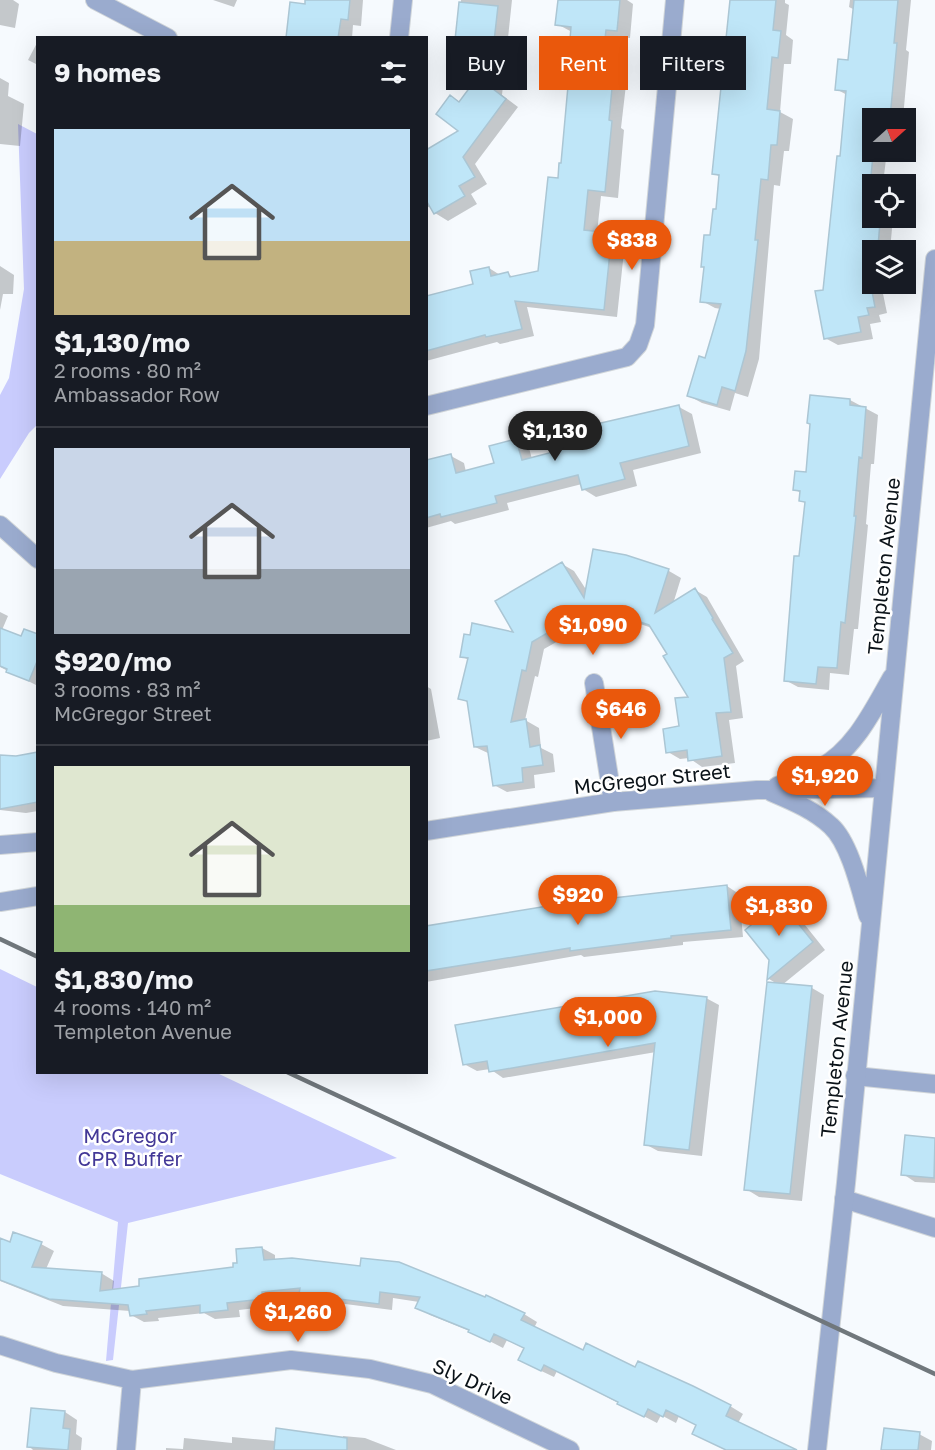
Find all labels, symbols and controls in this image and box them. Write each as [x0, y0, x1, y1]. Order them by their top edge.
chip: Buy [446, 36, 527, 90]
chip: Rent [539, 36, 628, 90]
chip: Filters [640, 36, 746, 90]
icon: filters [377, 56, 410, 89]
text: 9 homes [54, 57, 161, 88]
north arrow [862, 108, 916, 162]
map controls [862, 108, 916, 294]
icon: home [178, 168, 286, 276]
button: locate [862, 174, 916, 228]
pin: $838 [596, 220, 668, 271]
text: $838 [606, 227, 658, 251]
button: layers [862, 240, 916, 294]
text: $1,130/mo [54, 327, 190, 358]
text: 2 rooms · 80 m² [54, 358, 201, 382]
text: Ambassador Row [54, 382, 220, 406]
pin: $1,130 [506, 411, 604, 462]
text: $1,130 [522, 418, 588, 442]
street label: Templeton Avenue [862, 476, 904, 656]
icon: home [178, 487, 286, 595]
pin: $1,090 [544, 605, 642, 656]
text: $1,090 [559, 612, 627, 636]
text: $920/mo [54, 646, 172, 677]
text: 3 rooms · 83 m² [54, 677, 200, 701]
pin: $646 [585, 689, 657, 740]
text: $646 [595, 696, 647, 720]
text: McGregor Street [54, 701, 212, 725]
pin: $1,920 [776, 756, 874, 807]
street label: McGregor Street [572, 758, 732, 798]
text: $1,920 [791, 763, 859, 787]
icon: home [178, 805, 286, 913]
pin: $920 [542, 875, 614, 926]
text: $920 [552, 882, 604, 906]
pin: $1,830 [730, 886, 828, 937]
text: $1,830 [745, 893, 813, 917]
street label: Templeton Avenue [815, 959, 857, 1139]
text: $1,830/mo [54, 964, 193, 995]
text: 4 rooms · 140 m² [54, 995, 211, 1019]
pin: $1,000 [559, 997, 657, 1048]
text: $1,000 [573, 1004, 643, 1028]
text: Templeton Avenue [54, 1019, 232, 1043]
park label: McGregor CPR Buffer [78, 1123, 183, 1170]
pin: $1,260 [249, 1292, 347, 1343]
text: $1,260 [264, 1299, 332, 1323]
street label: Sly Drive [429, 1353, 517, 1409]

